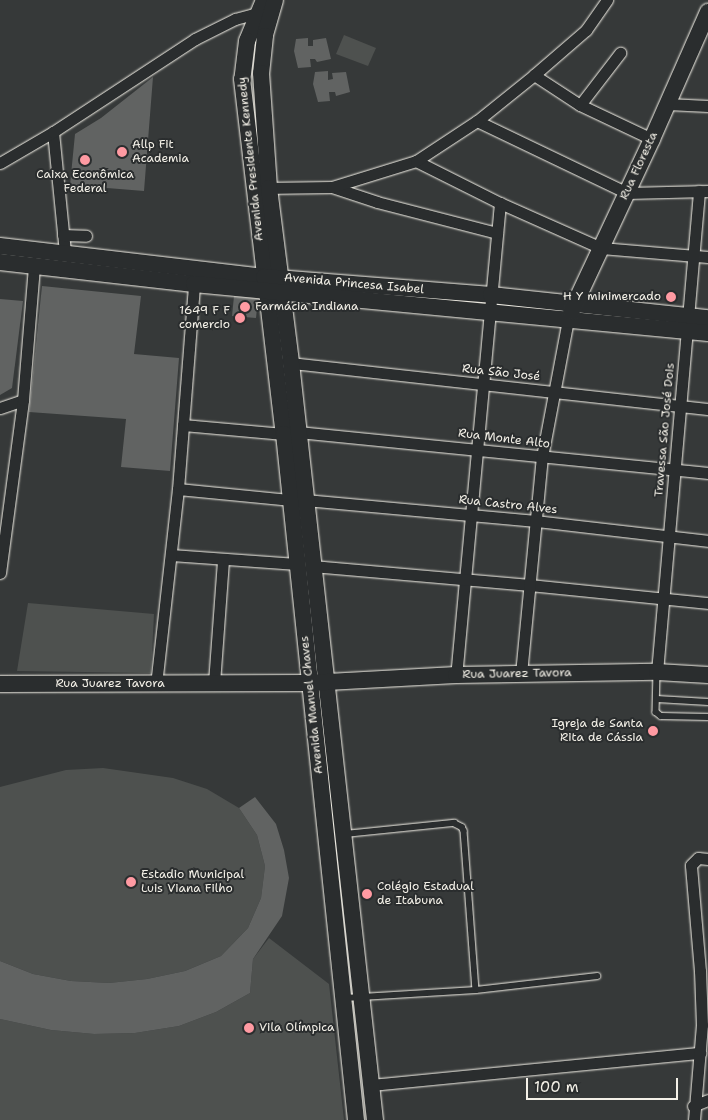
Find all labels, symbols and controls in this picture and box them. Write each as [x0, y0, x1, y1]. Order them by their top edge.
street label: Avenida Presidente Kennedy [235, 76, 267, 242]
street label: Rua Floresta [617, 130, 661, 202]
place label: Allp Fit Academia [132, 138, 189, 166]
marker: Allp Fit Academia [116, 146, 128, 158]
marker: Caixa Econômica Federal [79, 154, 91, 166]
place label: Caixa Econômica Federal [36, 168, 134, 196]
street label: Avenida Princesa Isabel [283, 271, 425, 297]
place label: H Y minimercado [563, 290, 661, 304]
marker: H Y minimercado [665, 291, 677, 303]
place label: Farmácia Indiana [255, 300, 358, 314]
marker: Farmácia Indiana [239, 301, 251, 313]
place label: 1649 F F comercio [179, 304, 230, 332]
marker: 1649 F F comercio [234, 312, 246, 324]
street label: Rua São José [461, 362, 541, 384]
street label: Travessa São José Dois [652, 362, 678, 498]
street label: Rua Monte Alto [457, 426, 551, 452]
street label: Rua Castro Alves [458, 493, 558, 517]
street label: Avenida Manuel Chaves [298, 635, 326, 775]
street label: Rua Juarez Tavora [462, 666, 572, 682]
street label: Rua Juarez Tavora [55, 677, 165, 691]
place label: Igreja de Santa Rita de Cássia [551, 717, 643, 745]
marker: Igreja de Santa Rita de Cássia [647, 725, 659, 737]
place label: Estadio Municipal Luis Viana Filho [141, 868, 244, 896]
marker: Estadio Municipal Luis Viana Filho [125, 876, 137, 888]
place label: Colégio Estadual de Itabuna [377, 880, 474, 908]
marker: Colégio Estadual de Itabuna [361, 888, 373, 900]
place label: Vila Olímpica [259, 1021, 335, 1035]
marker: Vila Olímpica [243, 1022, 255, 1034]
scale bar [528, 1068, 680, 1100]
text: 100 m [534, 1077, 579, 1097]

